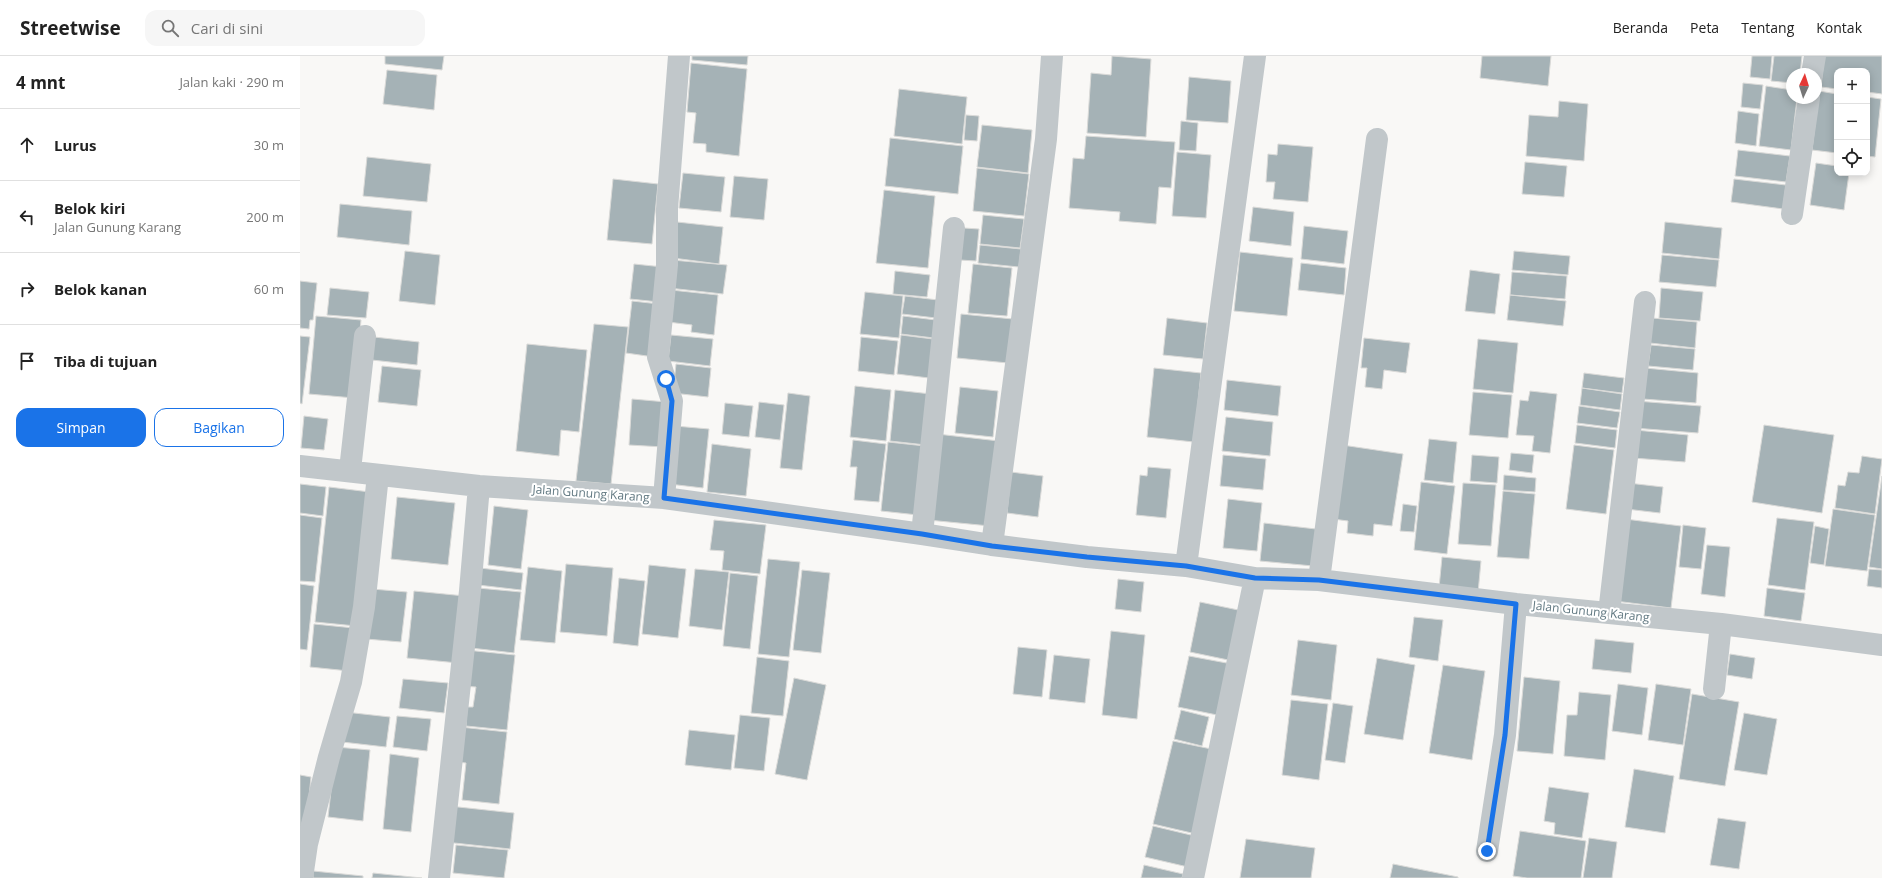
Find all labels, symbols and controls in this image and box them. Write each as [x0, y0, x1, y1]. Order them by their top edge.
search box [145, 10, 425, 46]
text: Streetwise [20, 15, 121, 41]
icon: search [159, 17, 181, 39]
text: Cari di sini [191, 18, 263, 38]
text: Beranda [1613, 18, 1668, 37]
text: Peta [1690, 18, 1719, 37]
text: Tentang [1741, 18, 1794, 37]
text: Kontak [1816, 18, 1862, 37]
north arrow [1786, 68, 1822, 104]
map controls [1834, 68, 1870, 176]
button: + [1834, 68, 1870, 104]
text: 4 mnt [16, 71, 65, 94]
text: Jalan kaki · 290 m [179, 73, 284, 91]
button: − [1834, 104, 1870, 140]
icon: ahead [16, 134, 38, 156]
text: Lurus [54, 135, 96, 155]
text: 30 m [254, 136, 284, 154]
button: locate [1834, 140, 1870, 176]
text: Belok kiri [54, 198, 125, 218]
icon: left [16, 206, 38, 228]
text: 200 m [246, 208, 284, 226]
text: Jalan Gunung Karang [54, 218, 181, 236]
icon: right [16, 278, 38, 300]
text: Belok kanan [54, 279, 147, 299]
text: 60 m [254, 280, 284, 298]
icon: arrive [16, 350, 38, 372]
text: Tiba di tujuan [54, 351, 157, 371]
route start [657, 370, 675, 388]
button: Simpan [16, 408, 146, 447]
button: Bagikan [154, 408, 284, 447]
street label: Jalan Gunung Karang [531, 480, 651, 506]
street label: Jalan Gunung Karang [1531, 596, 1651, 626]
route end [1478, 842, 1496, 860]

